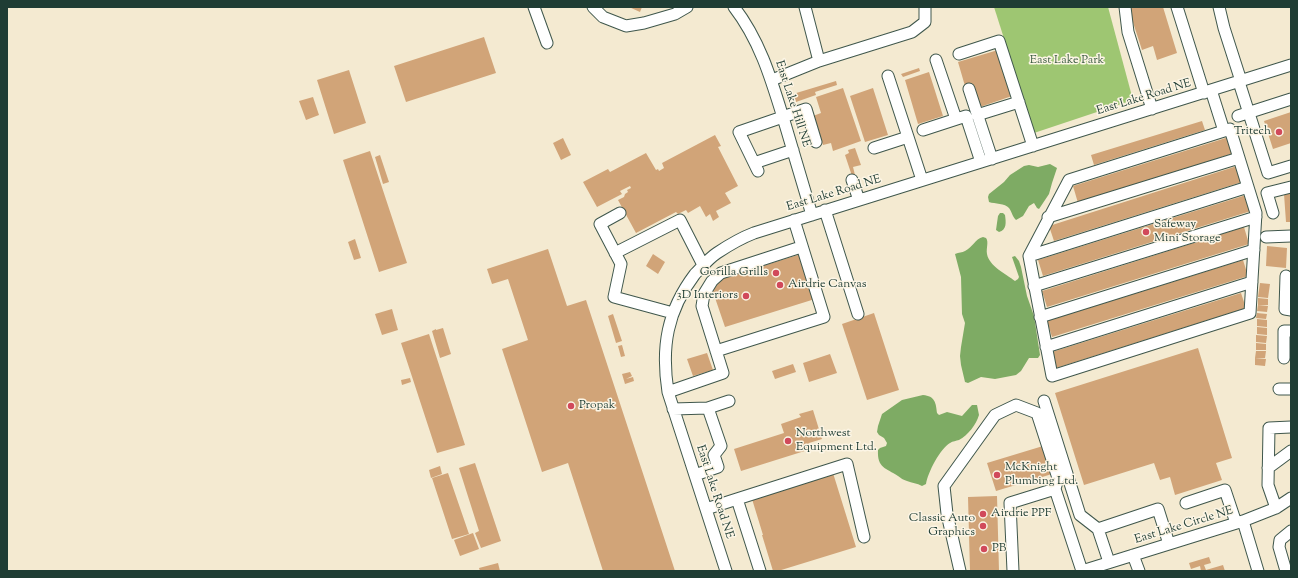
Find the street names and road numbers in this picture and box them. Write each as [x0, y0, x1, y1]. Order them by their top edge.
street label: East Lake Hill NE [771, 59, 813, 149]
street label: East Lake Road NE [1095, 77, 1193, 119]
street label: East Lake Road NE [785, 173, 883, 215]
street label: East Lake Road NE [692, 443, 736, 541]
street label: East Lake Circle NE [1133, 504, 1235, 548]

